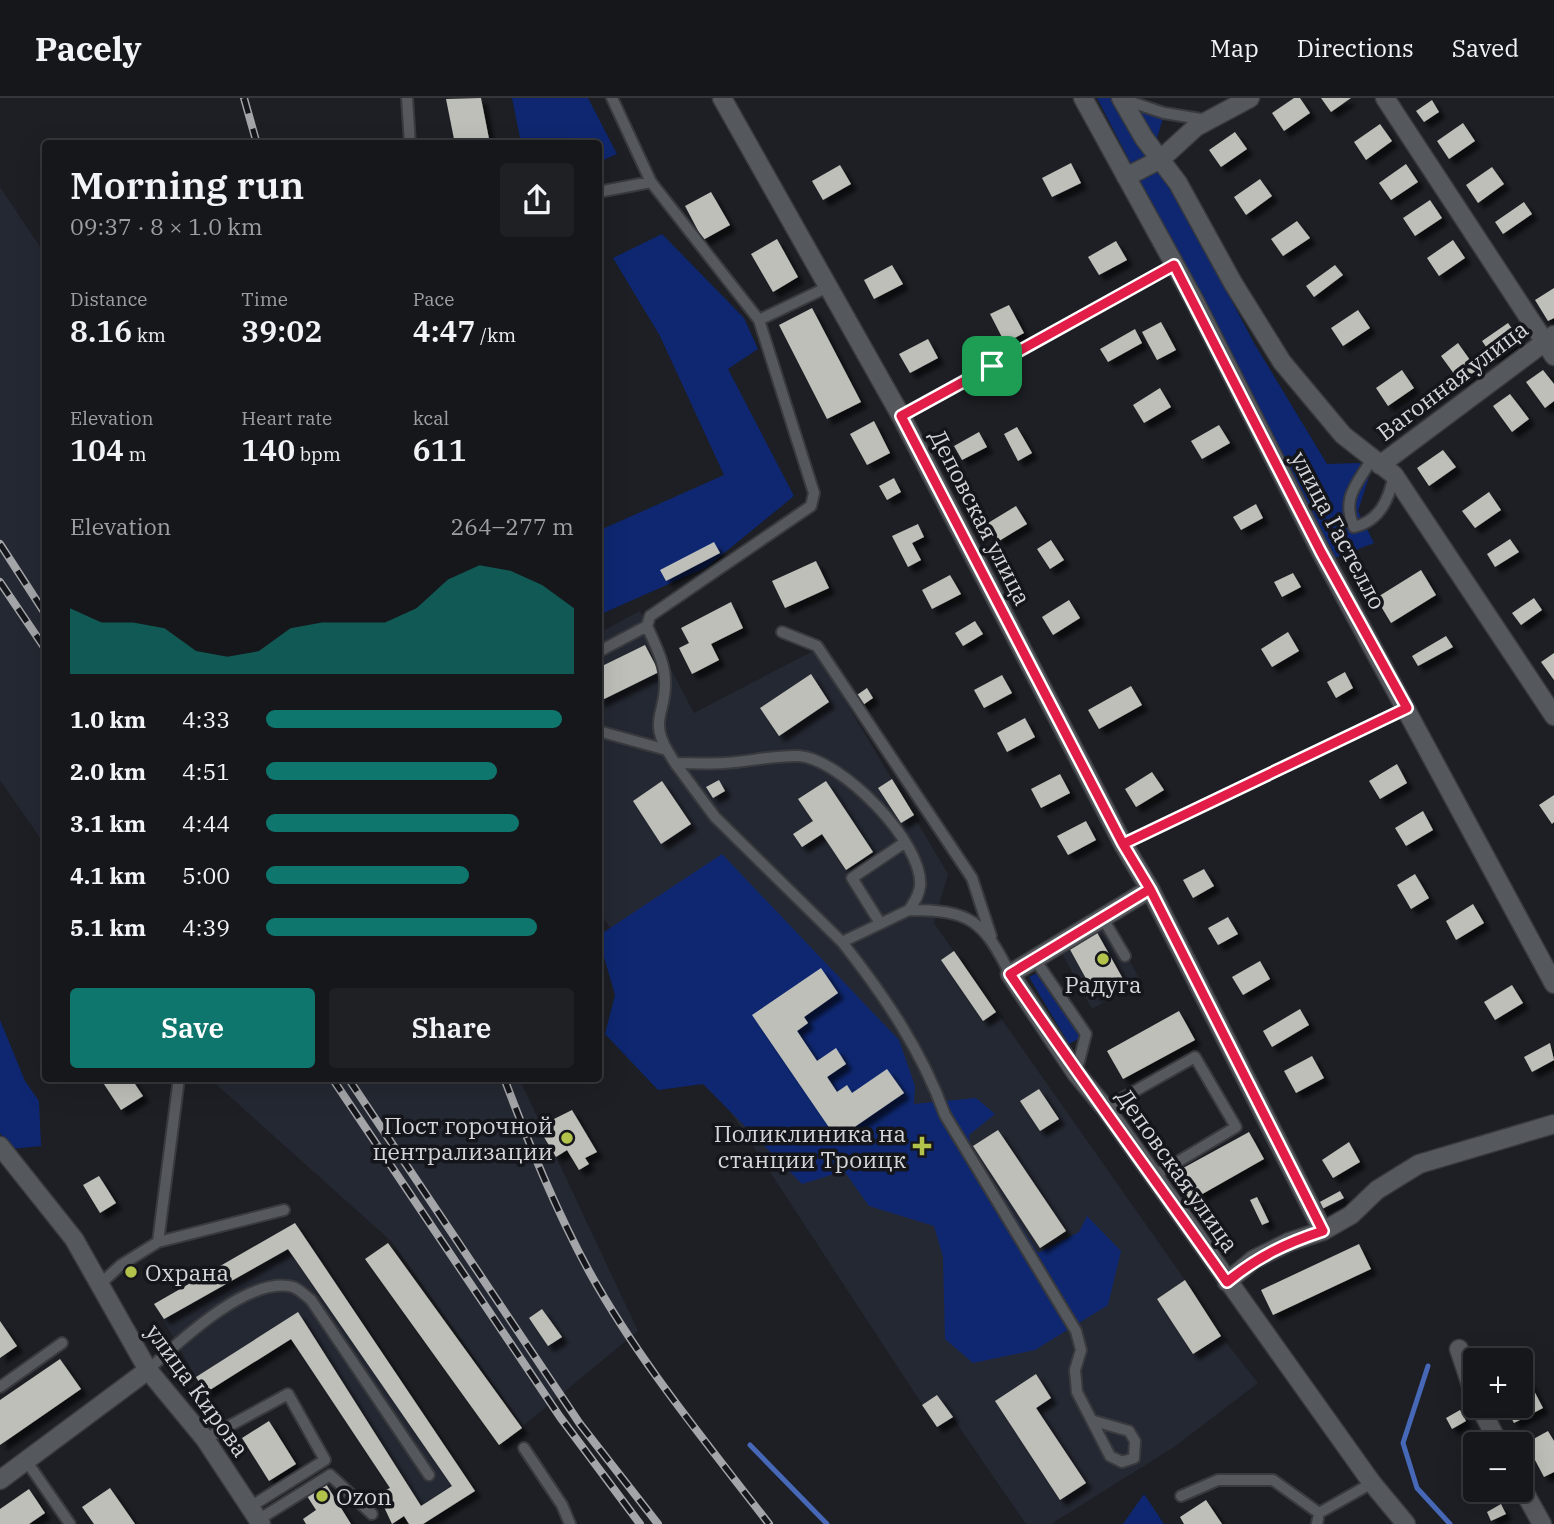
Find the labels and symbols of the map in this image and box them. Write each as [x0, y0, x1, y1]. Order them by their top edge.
street label: Вагонная улица [1370, 313, 1534, 447]
pin [962, 336, 1022, 396]
street label: Деповская улица [924, 424, 1038, 610]
street label: улица Гастелло [1285, 446, 1393, 614]
marker: Радуга [1095, 951, 1111, 967]
place label: Радуга [1064, 969, 1142, 999]
street label: Деповская улица [1110, 1082, 1246, 1258]
place label: Пост горочной централизации [372, 1110, 553, 1166]
place label: Поликлиника на станции Троицк [714, 1118, 907, 1174]
marker: Пост горочной централизации [559, 1130, 575, 1146]
marker: Поликлиника на станции Троицк [912, 1136, 932, 1156]
place label: Охрана [145, 1257, 229, 1287]
marker: Охрана [123, 1264, 139, 1280]
street label: улица Кирова [140, 1318, 256, 1462]
place label: Ozon [336, 1481, 392, 1511]
marker: Ozon [314, 1488, 330, 1504]

